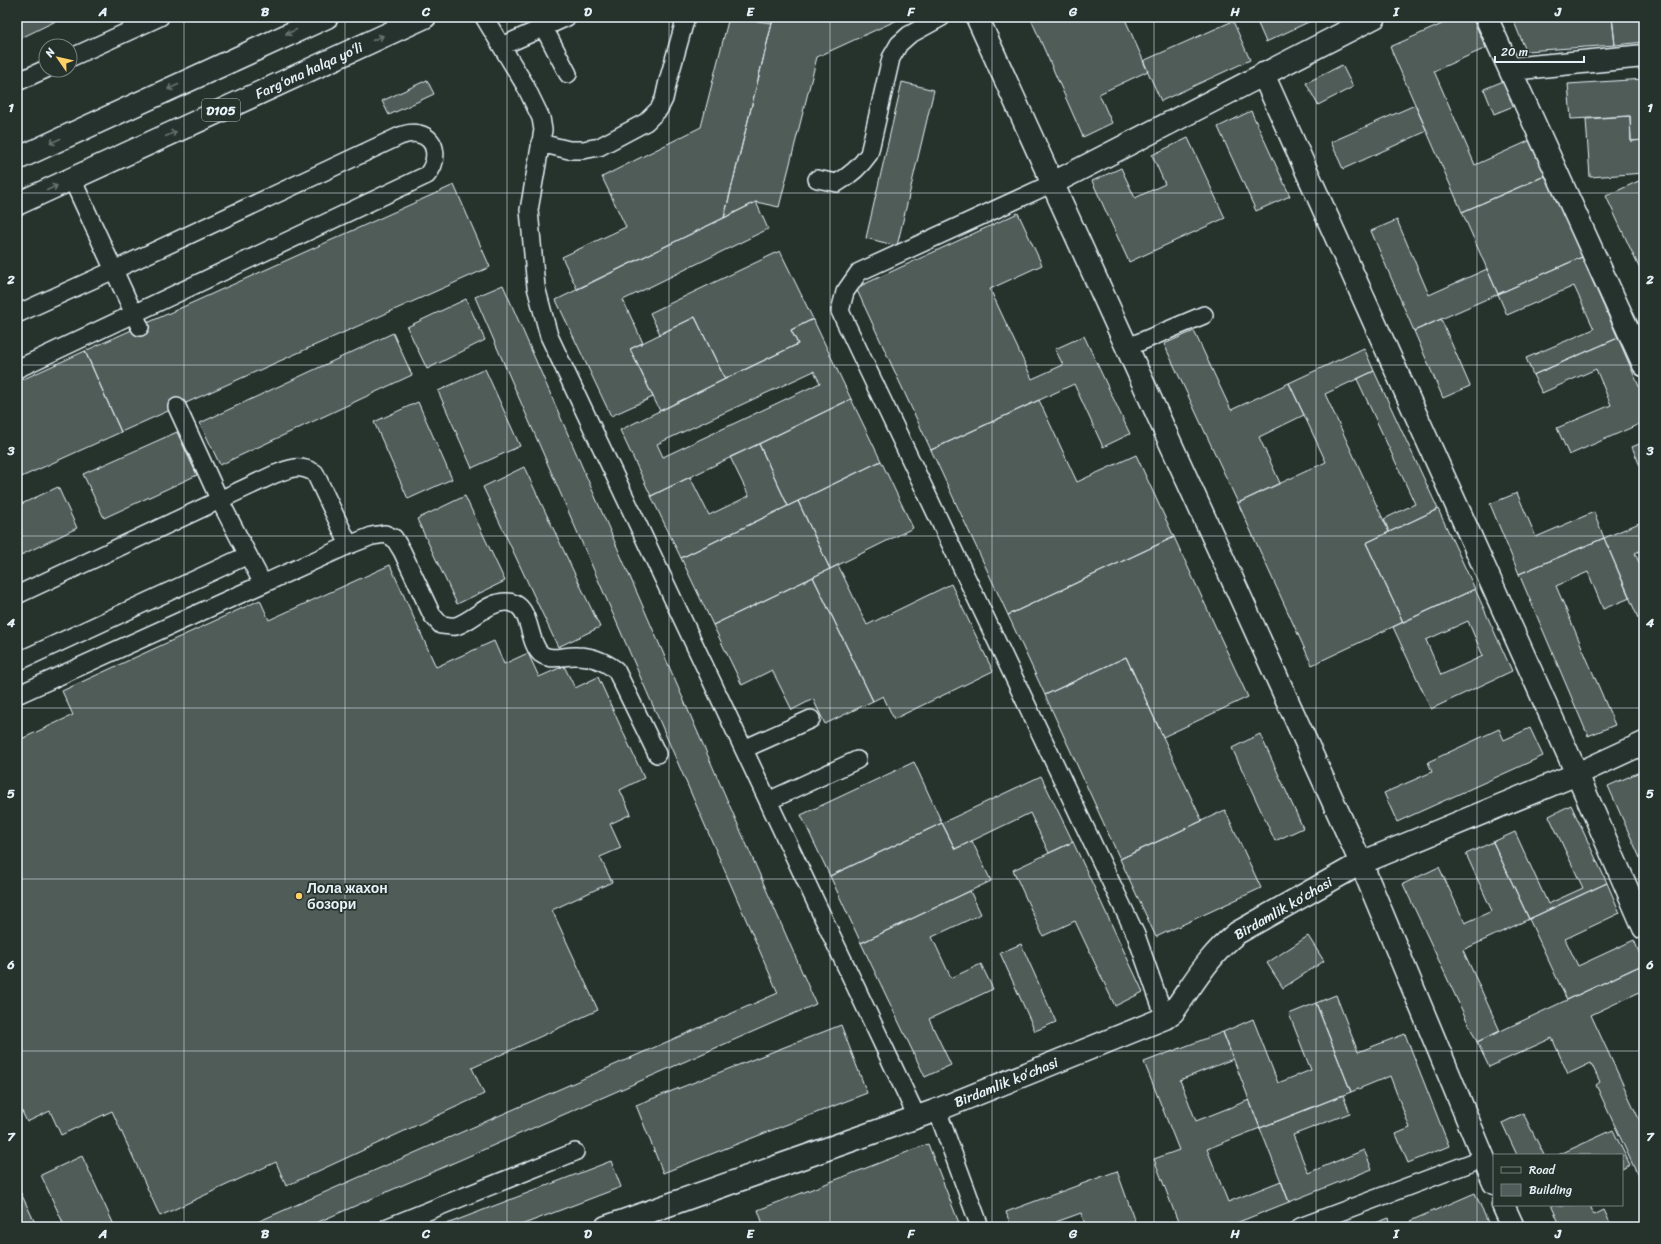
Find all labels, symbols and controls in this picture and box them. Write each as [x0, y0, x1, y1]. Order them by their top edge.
text: A [98, 0, 107, 23]
text: B [261, 0, 270, 23]
text: C [421, 0, 431, 23]
text: D [584, 0, 592, 23]
text: E [746, 0, 755, 23]
text: F [906, 0, 915, 23]
text: G [1068, 0, 1078, 23]
text: H [1229, 0, 1240, 23]
text: I [1392, 0, 1400, 23]
text: J [1554, 0, 1562, 23]
one-way arrow [286, 29, 298, 37]
one-way arrow [372, 34, 384, 42]
street label: Farg‘ona halqa yo‘li [251, 35, 368, 106]
north arrow [38, 38, 78, 78]
scale bar [1495, 38, 1584, 64]
text: 20 m [1501, 41, 1528, 63]
text: N [40, 44, 60, 62]
one-way arrow [168, 84, 180, 91]
text: 1 [8, 96, 14, 119]
text: 1 [1647, 96, 1653, 119]
road number: D105 [202, 99, 240, 121]
one-way arrow [164, 129, 176, 137]
one-way arrow [50, 138, 62, 146]
one-way arrow [46, 184, 58, 191]
text: 2 [6, 268, 15, 291]
text: 2 [1645, 268, 1654, 291]
text: 3 [6, 439, 15, 462]
text: 3 [1645, 439, 1654, 462]
text: 4 [6, 611, 16, 634]
text: 4 [1645, 611, 1655, 634]
text: 5 [7, 782, 15, 805]
text: 5 [1646, 782, 1654, 805]
street label: Birdamlik koʻchasi [1229, 869, 1338, 947]
place label: Лола жахон бозори [307, 876, 388, 917]
marker: Лола жахон бозори [294, 891, 304, 901]
text: 6 [6, 953, 15, 976]
text: 6 [1645, 953, 1654, 976]
street label: Birdamlik koʻchasi [950, 1050, 1063, 1115]
text: 7 [7, 1125, 16, 1148]
text: 7 [1646, 1125, 1655, 1148]
legend [1493, 1154, 1623, 1206]
text: Road [1529, 1159, 1556, 1181]
text: Building [1529, 1179, 1572, 1201]
text: A [98, 1222, 107, 1244]
text: B [261, 1222, 270, 1244]
text: C [421, 1222, 431, 1244]
text: D [584, 1222, 592, 1244]
text: E [746, 1222, 755, 1244]
text: F [906, 1222, 915, 1244]
text: G [1068, 1222, 1078, 1244]
text: H [1229, 1222, 1240, 1244]
text: I [1392, 1222, 1400, 1244]
text: J [1554, 1222, 1562, 1244]

